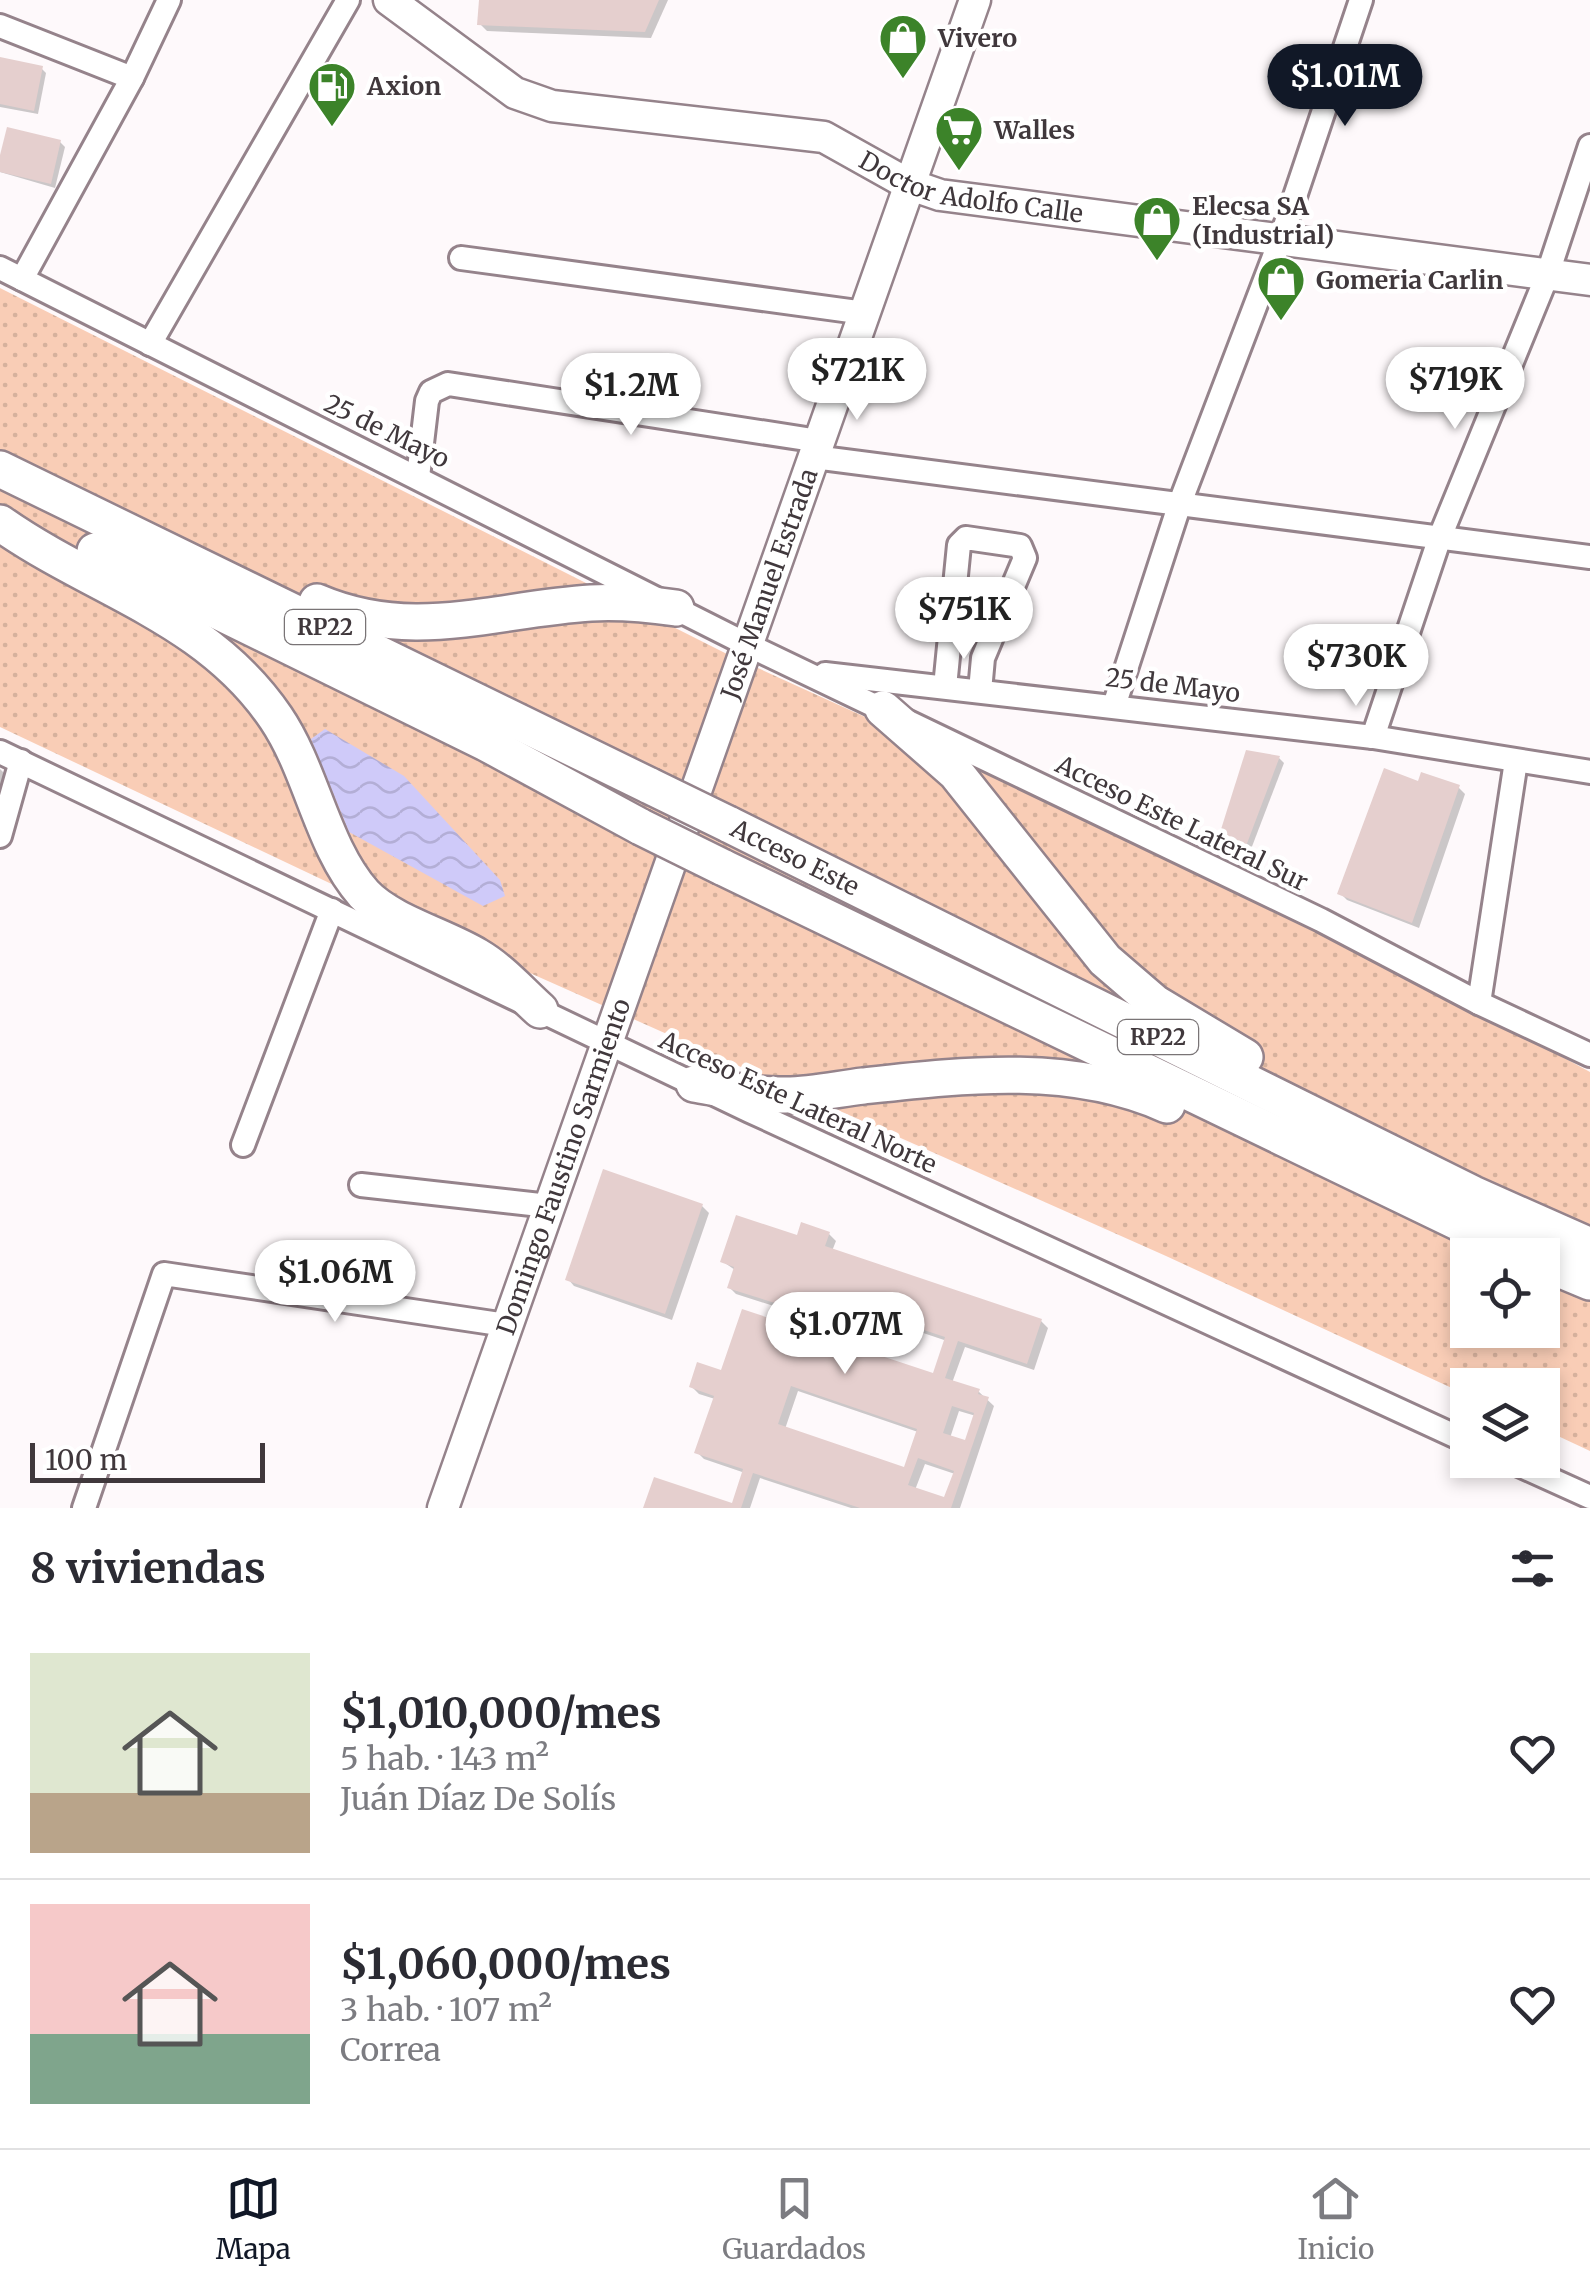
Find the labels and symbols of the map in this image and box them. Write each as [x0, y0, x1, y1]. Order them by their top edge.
shop icon: Vivero [877, 12, 929, 80]
place label: Vivero [937, 22, 1017, 54]
pin: $1.01M [1264, 44, 1426, 129]
fuel station icon: Axion [306, 60, 358, 128]
place label: Axion [366, 70, 441, 102]
supermarket icon: Walles [933, 104, 985, 172]
place label: Walles [993, 114, 1075, 146]
street label: Doctor Adolfo Calle [853, 144, 1085, 230]
place label: Elecsa SA (Industrial) [1192, 190, 1334, 251]
shop icon: Elecsa SA (Industrial) [1131, 194, 1183, 262]
shop icon: Gomeria Carlin [1255, 254, 1307, 322]
place label: Gomeria Carlin [1316, 264, 1503, 296]
pin: $721K [787, 338, 927, 423]
pin: $719K [1385, 347, 1525, 432]
pin: $1.2M [561, 353, 701, 438]
street label: 25 de Mayo [319, 387, 455, 475]
street label: José Manuel Estrada [713, 464, 824, 704]
pin: $751K [894, 577, 1034, 662]
road number: RP22 [285, 610, 365, 644]
pin: $730K [1286, 624, 1426, 709]
street label: 25 de Mayo [1104, 661, 1242, 709]
street label: Acceso Este Lateral Sur [1050, 748, 1313, 898]
street label: Acceso Este [725, 812, 865, 903]
street label: Domingo Faustino Sarmiento [489, 994, 638, 1339]
road number: RP22 [1118, 1020, 1198, 1054]
street label: Acceso Este Lateral Norte [653, 1023, 942, 1180]
pin: $1.06M [254, 1240, 416, 1325]
pin: $1.07M [764, 1292, 926, 1377]
scale bar [30, 1438, 265, 1482]

